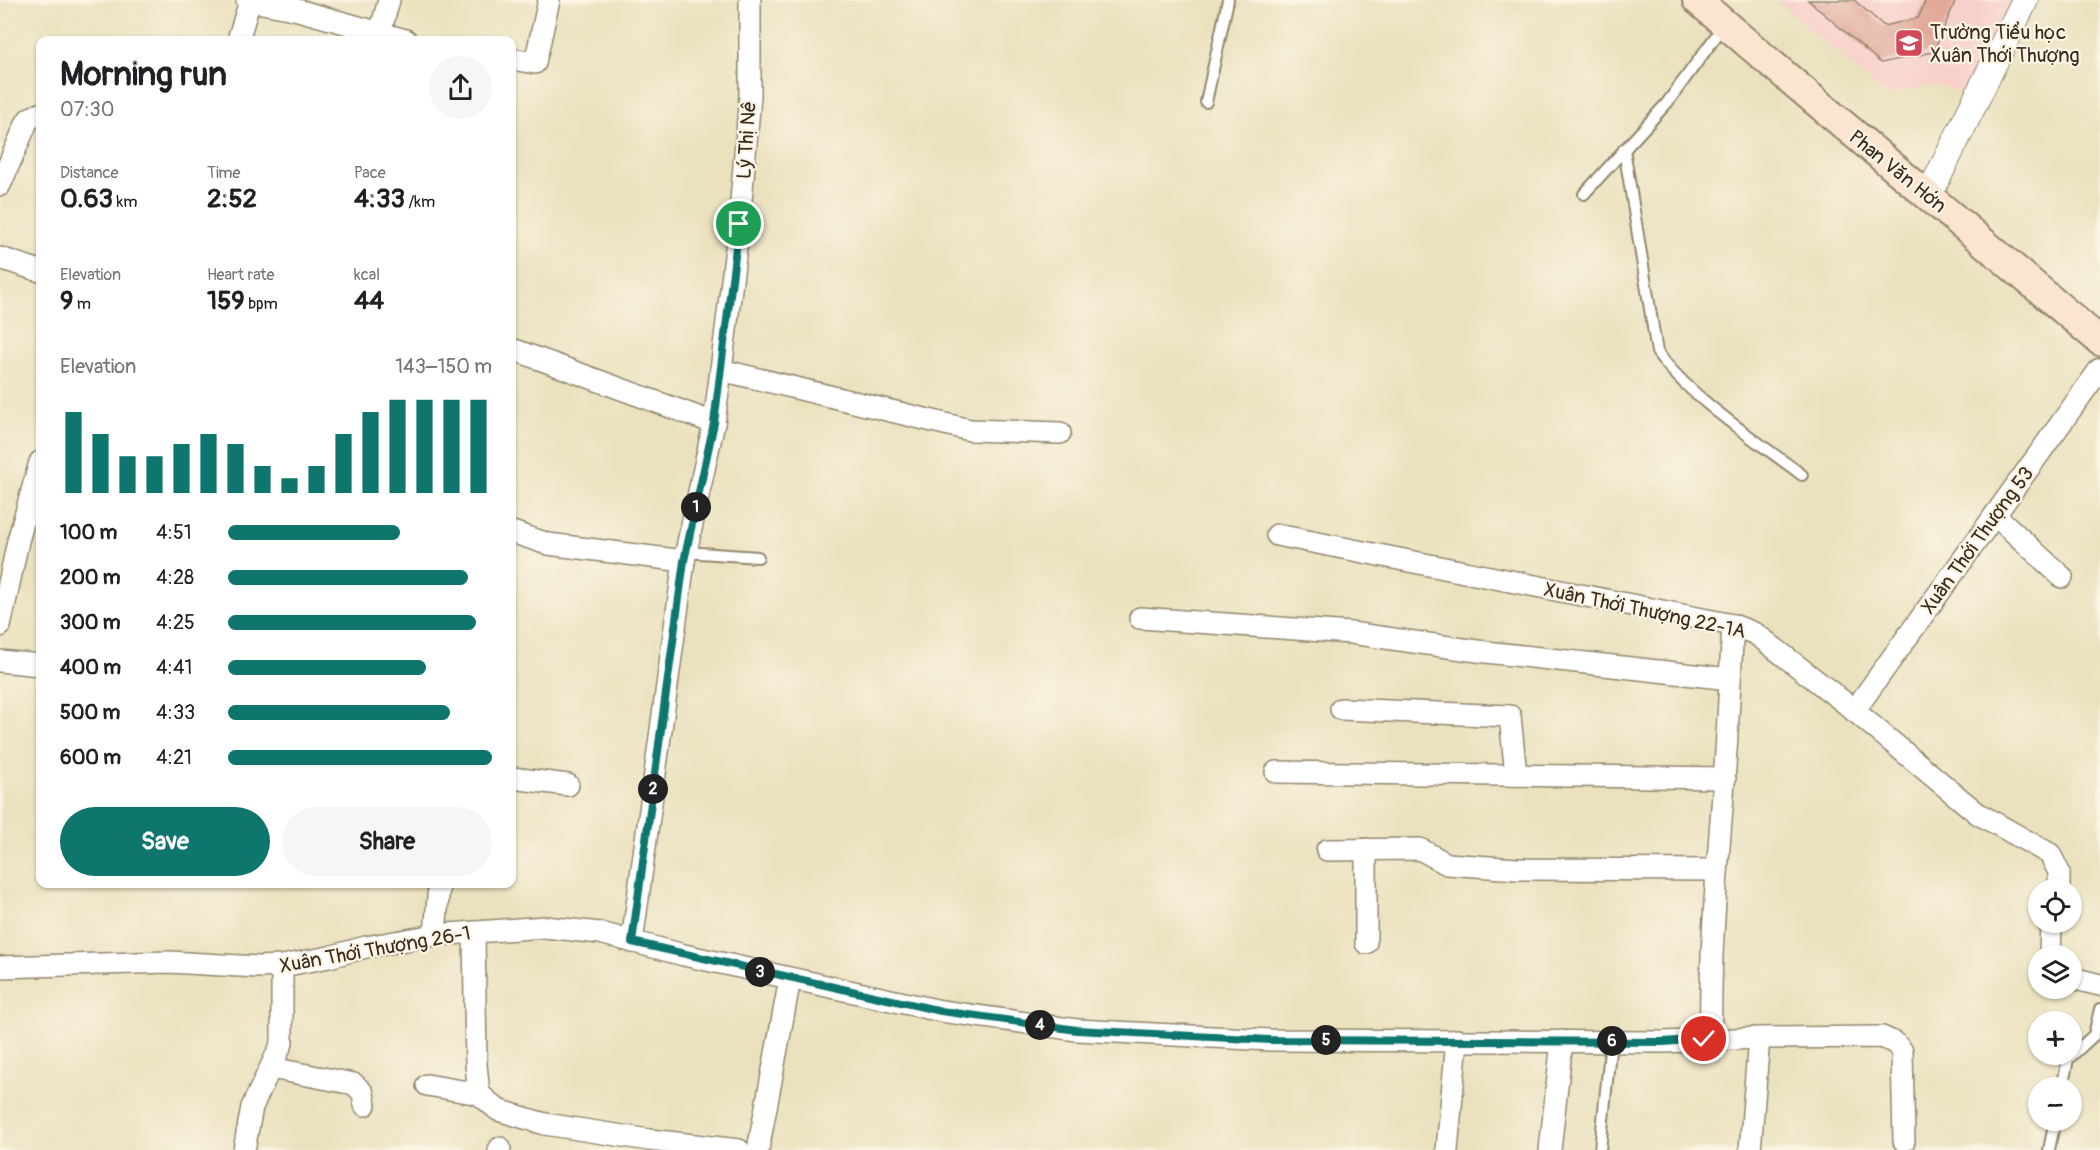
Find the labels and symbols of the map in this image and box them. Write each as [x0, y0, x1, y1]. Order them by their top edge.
place label: Trường Tiểu học Xuân Thới Thượng [1930, 20, 2080, 68]
school or university icon: Trường Tiểu học Xuân Thới Thượng [1893, 27, 1925, 59]
street label: Lý Thị Nê [731, 100, 762, 180]
street label: Phan Văn Hớn [1844, 125, 1951, 218]
pin [713, 198, 764, 249]
street label: Xuân Thới Thượng 53 [1916, 462, 2039, 619]
pin: 1 [681, 492, 711, 522]
street label: Xuân Thới Thượng 22-1A [1542, 577, 1748, 644]
pin: 2 [638, 774, 668, 804]
street label: Xuân Thới Thượng 26-1 [278, 920, 472, 979]
pin: 3 [745, 957, 775, 987]
pin: 4 [1025, 1010, 1055, 1040]
pin [1678, 1013, 1729, 1064]
pin: 5 [1311, 1025, 1341, 1055]
pin: 6 [1597, 1026, 1627, 1056]

